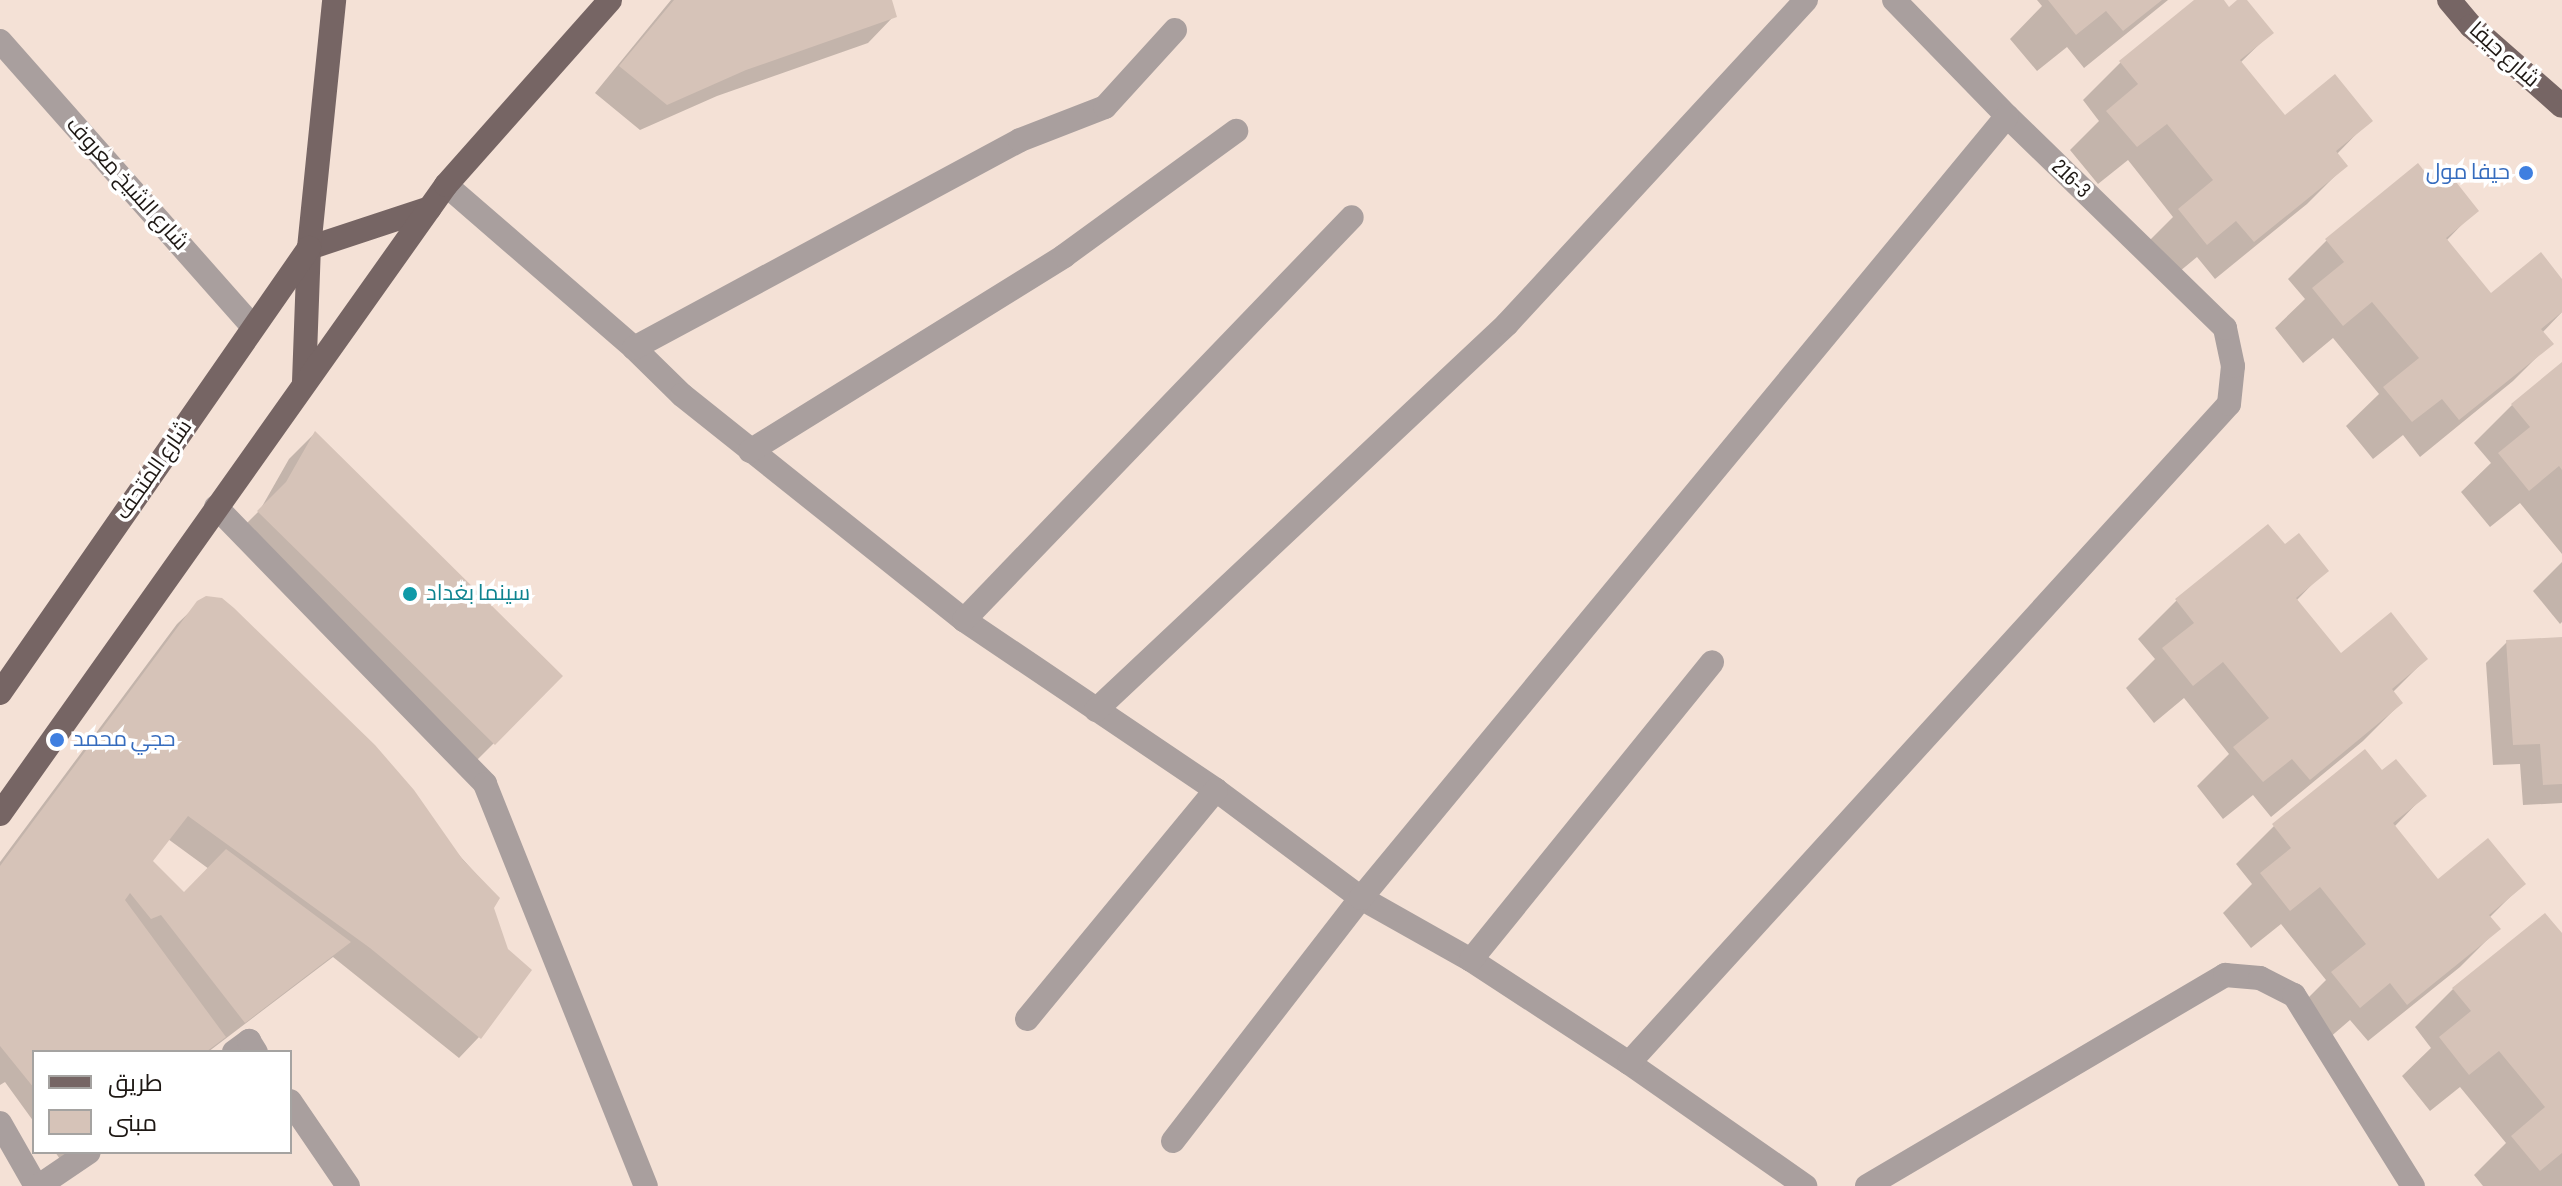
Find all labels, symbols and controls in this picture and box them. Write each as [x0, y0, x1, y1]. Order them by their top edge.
street label: شارع حيفا [2463, 17, 2545, 93]
street label: شارع الشيخ معروف [60, 112, 194, 256]
street label: 216-3 [2046, 154, 2096, 204]
place label: حيفا مول [2426, 160, 2510, 186]
marker: حيفا مول [2517, 164, 2535, 182]
street label: شارع المتحف [110, 415, 198, 525]
place label: سينما بغداد [426, 581, 530, 607]
marker: سينما بغداد [401, 585, 419, 603]
place label: حجي محمد [73, 727, 175, 753]
marker: حجي محمد [48, 731, 66, 749]
legend [32, 1050, 292, 1154]
text: طريق [108, 1069, 163, 1098]
text: مبنى [108, 1109, 157, 1138]

